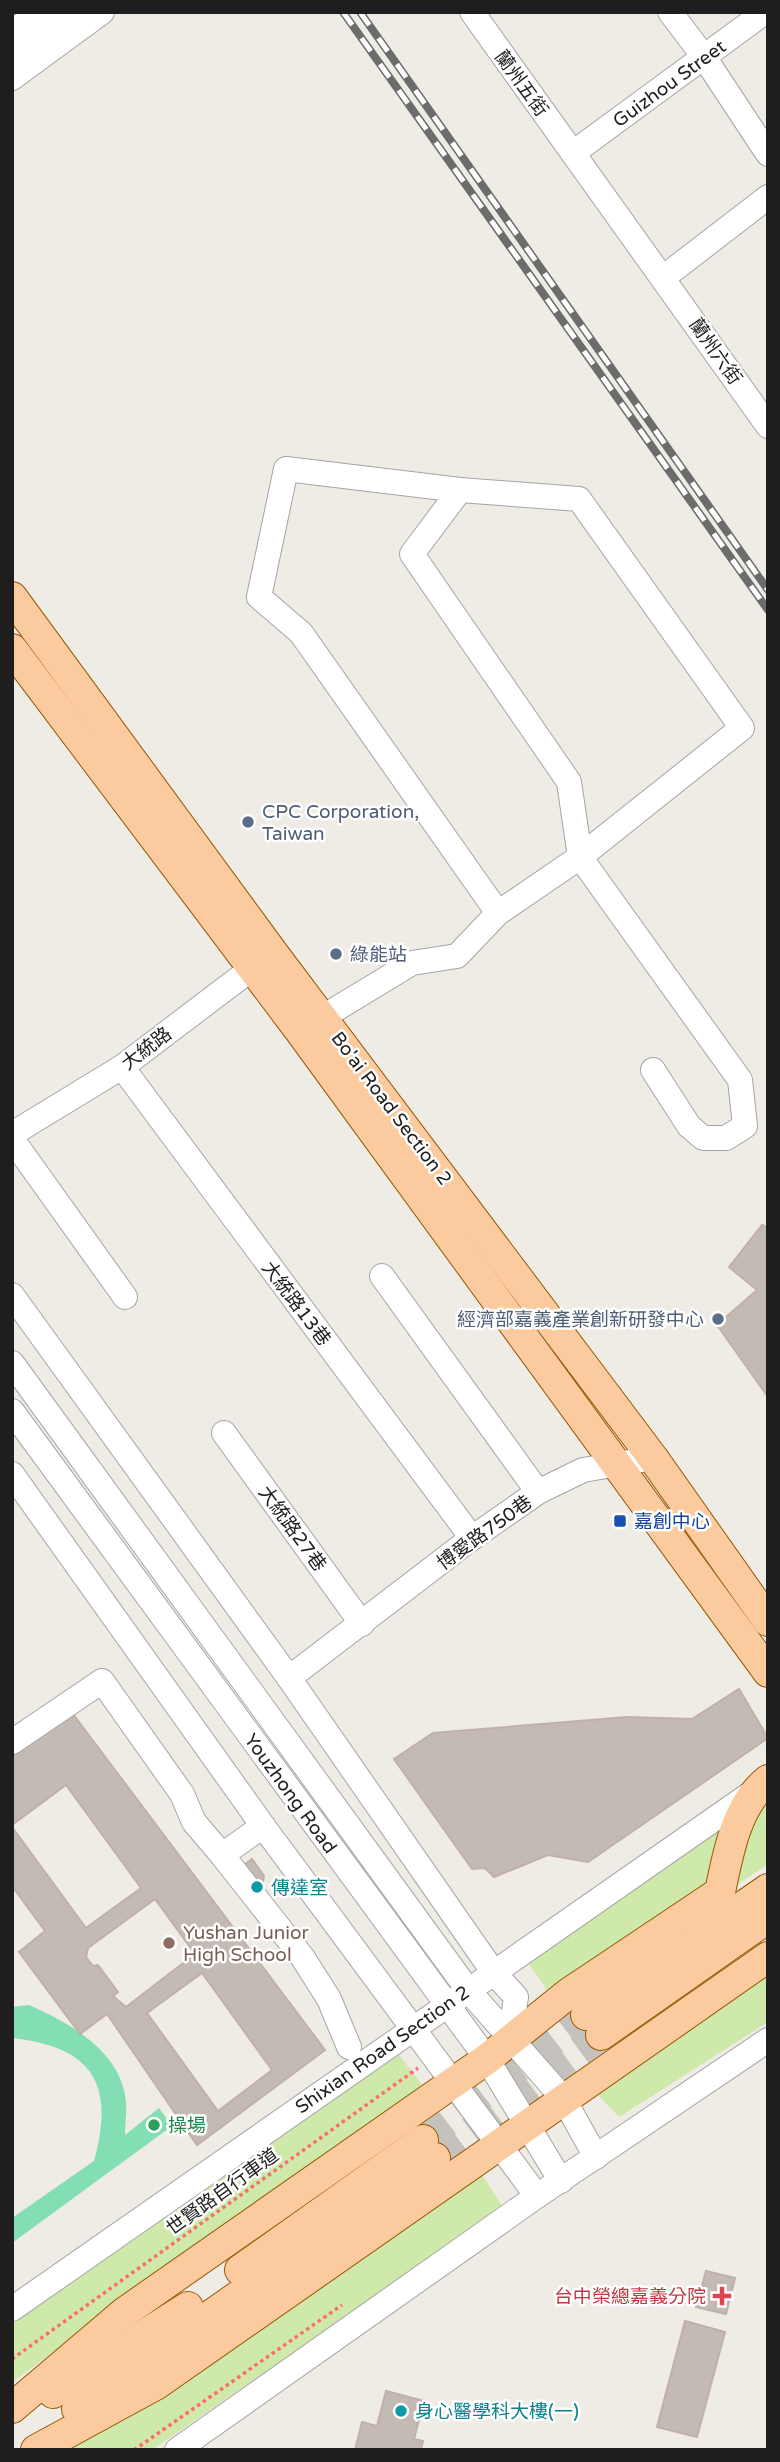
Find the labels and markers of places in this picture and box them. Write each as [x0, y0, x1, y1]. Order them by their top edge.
place label: CPC Corporation, Taiwan [262, 801, 419, 845]
marker: CPC Corporation, Taiwan [240, 814, 256, 830]
place label: 綠能站 [350, 944, 407, 966]
marker: 綠能站 [328, 946, 344, 962]
place label: 經濟部嘉義產業創新研發中心 [457, 1309, 704, 1331]
marker: 經濟部嘉義產業創新研發中心 [710, 1311, 726, 1327]
place label: 嘉創中心 [634, 1511, 710, 1533]
marker: 嘉創中心 [612, 1513, 628, 1529]
place label: 傳達室 [271, 1877, 328, 1899]
marker: 傳達室 [249, 1879, 265, 1895]
place label: Yushan Junior High School [183, 1922, 310, 1966]
marker: Yushan Junior High School [161, 1935, 177, 1951]
place label: 操場 [168, 2115, 206, 2137]
marker: 操場 [146, 2117, 162, 2133]
place label: 台中榮總嘉義分院 [554, 2286, 706, 2308]
marker: 台中榮總嘉義分院 [712, 2286, 732, 2306]
place label: 身心醫學科大樓(一) [415, 2401, 579, 2423]
marker: 身心醫學科大樓(一) [393, 2403, 409, 2419]

